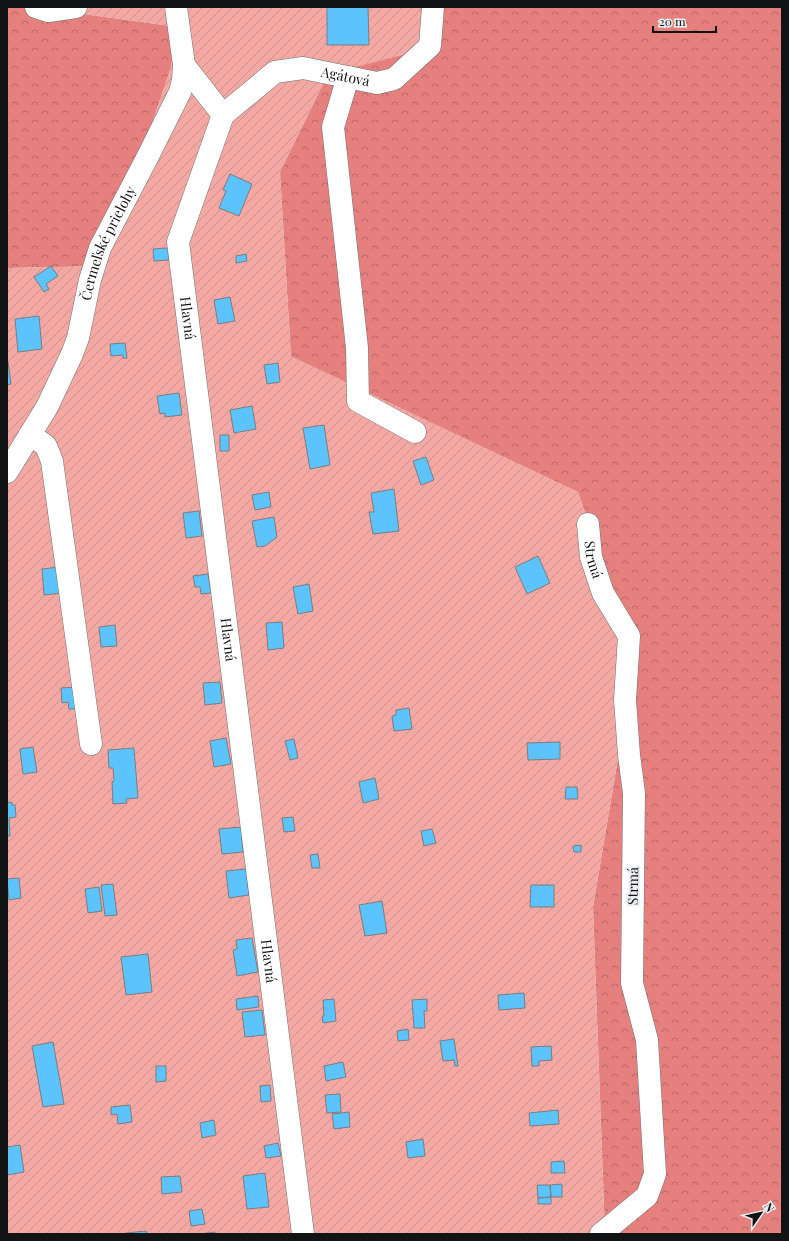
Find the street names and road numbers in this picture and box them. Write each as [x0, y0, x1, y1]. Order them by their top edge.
street label: Agátová [318, 62, 372, 90]
street label: Čermeľské prielohy [76, 183, 140, 302]
street label: Hlavná [176, 295, 200, 341]
street label: Strmá [581, 540, 607, 581]
street label: Hlavná [216, 617, 241, 663]
street label: Strmá [623, 867, 642, 905]
street label: Hlavná [257, 938, 281, 984]

